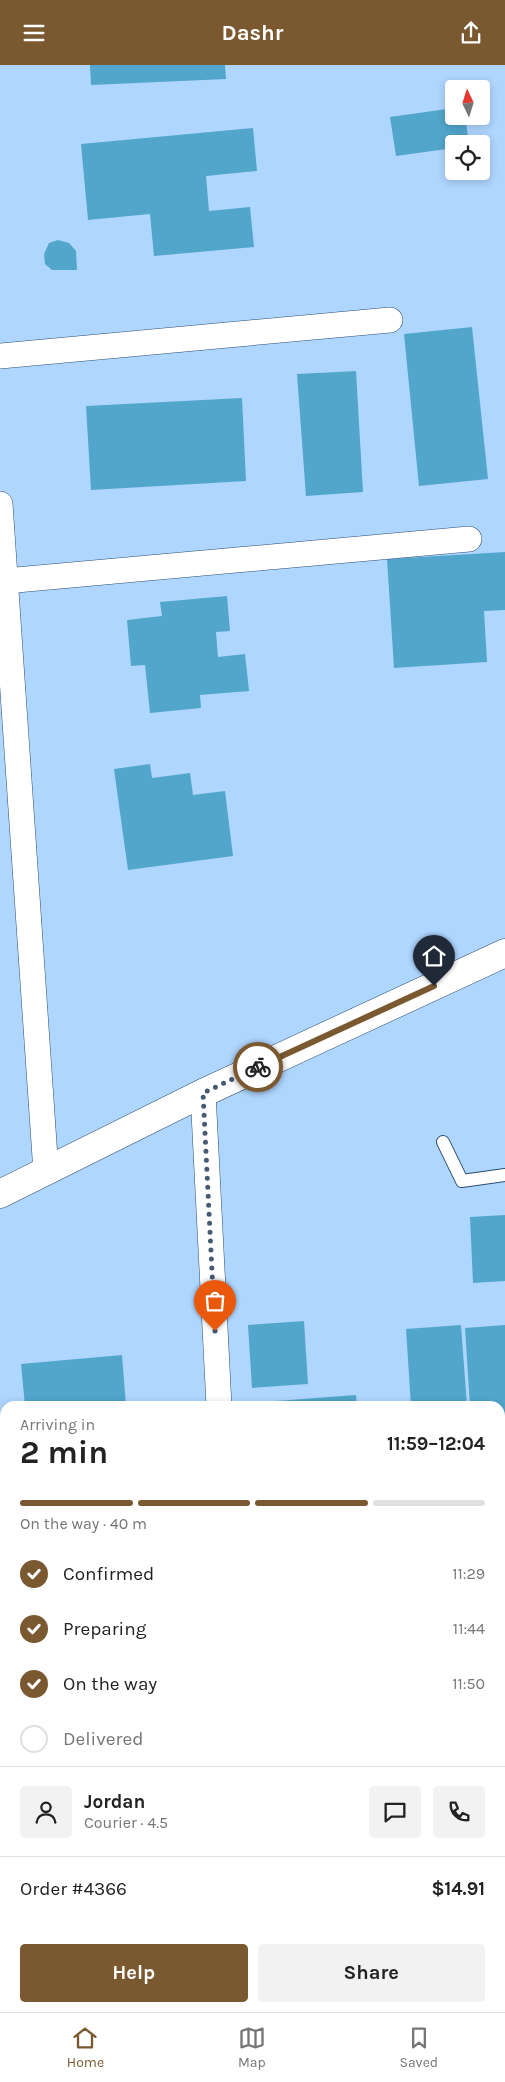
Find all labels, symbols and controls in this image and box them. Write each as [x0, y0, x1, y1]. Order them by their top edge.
icon: menu [20, 19, 48, 47]
icon: share [457, 19, 485, 47]
text: Dashr [222, 20, 283, 46]
north arrow [445, 80, 490, 125]
map controls [445, 80, 490, 180]
button: locate [445, 135, 490, 180]
pin [413, 935, 455, 986]
icon: home [420, 942, 448, 970]
courier [233, 1042, 283, 1092]
icon: bike [244, 1053, 272, 1081]
pin [194, 1280, 236, 1331]
icon: bag [201, 1287, 229, 1315]
text: Arriving in [20, 1415, 95, 1434]
text: 11:59–12:04 [387, 1433, 485, 1455]
text: 2 min [20, 1434, 108, 1471]
text: On the way · 40 m [20, 1514, 147, 1533]
icon: check [20, 1560, 48, 1588]
text: Confirmed [63, 1563, 154, 1585]
text: 11:29 [452, 1564, 485, 1583]
icon: check [20, 1615, 48, 1643]
text: Preparing [63, 1618, 146, 1640]
text: 11:44 [453, 1619, 485, 1638]
icon: check [20, 1670, 48, 1698]
text: On the way [63, 1673, 157, 1695]
text: 11:50 [452, 1674, 485, 1693]
text: Delivered [63, 1728, 143, 1750]
button: person [20, 1786, 72, 1838]
button: chat [369, 1786, 421, 1838]
button: phone [433, 1786, 485, 1838]
text: Jordan [84, 1791, 145, 1813]
text: Courier · 4.5 [84, 1813, 168, 1832]
text: Order #4366 [20, 1878, 127, 1900]
text: $14.91 [431, 1878, 485, 1900]
button: Help [20, 1944, 248, 2002]
button: Share [258, 1944, 485, 2002]
tab: Home [67, 2024, 104, 2071]
tab: Map [238, 2024, 266, 2071]
tab: Saved [399, 2024, 438, 2071]

